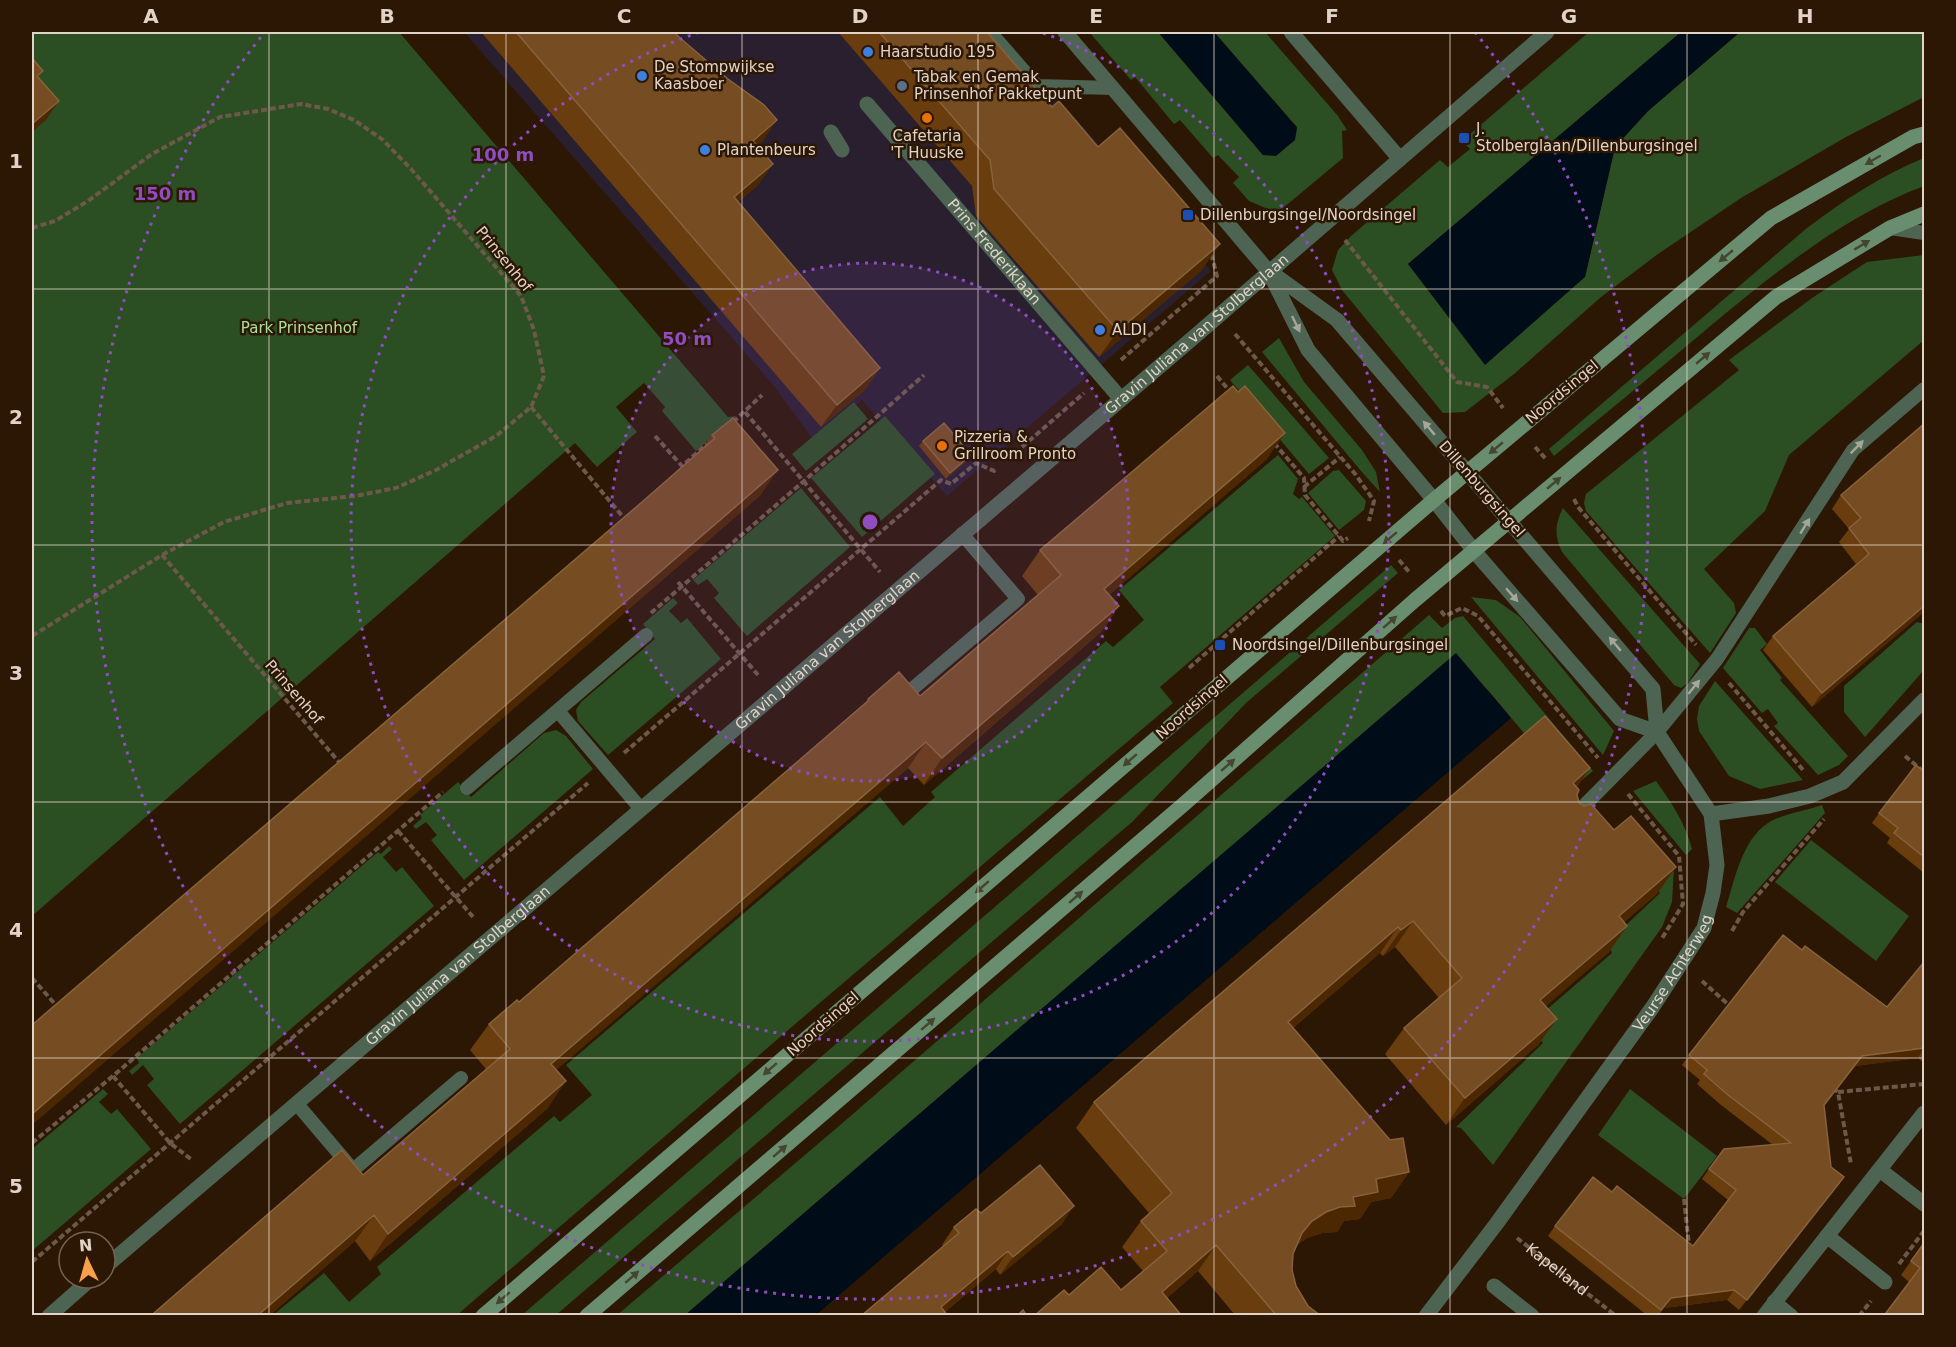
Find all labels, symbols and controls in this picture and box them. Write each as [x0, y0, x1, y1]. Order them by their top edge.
text: A [143, 4, 159, 28]
text: B [379, 4, 395, 28]
text: C [617, 4, 631, 28]
text: D [852, 4, 868, 28]
text: E [1089, 4, 1103, 28]
text: F [1325, 4, 1339, 28]
text: G [1561, 4, 1577, 28]
text: H [1797, 4, 1813, 28]
place label: Haarstudio 195 [880, 43, 995, 61]
marker: Haarstudio 195 [861, 45, 875, 59]
place label: De Stompwijkse Kaasboer [654, 58, 775, 93]
place label: Tabak en Gemak Prinsenhof Pakketpunt [913, 68, 1082, 103]
marker: De Stompwijkse Kaasboer [635, 69, 649, 83]
marker: Tabak en Gemak Prinsenhof Pakketpunt [895, 79, 909, 93]
marker: Cafetaria 'T Huuske [920, 111, 934, 125]
place label: J. Stolberglaan/Dillenburgsingel [1475, 120, 1698, 155]
place label: Cafetaria 'T Huuske [890, 127, 964, 162]
marker: J. Stolberglaan/Dillenburgsingel [1457, 131, 1471, 145]
place label: Plantenbeurs [717, 141, 816, 159]
marker: Plantenbeurs [698, 143, 712, 157]
text: 100 m [472, 144, 534, 165]
text: 1 [9, 149, 23, 173]
one-way arrow [1864, 155, 1881, 165]
text: 150 m [134, 183, 196, 204]
street label: Prins Frederiklaan [944, 195, 1045, 308]
place label: Dillenburgsingel/Noordsingel [1200, 206, 1416, 224]
marker: Dillenburgsingel/Noordsingel [1181, 208, 1195, 222]
street label: Prinsenhof [472, 223, 536, 296]
one-way arrow [1854, 240, 1871, 250]
one-way arrow [1718, 249, 1734, 262]
street label: Gravin Juliana van Stolberglaan [1101, 250, 1292, 418]
one-way arrow [1291, 316, 1300, 333]
park label: Park Prinsenhof [241, 319, 358, 337]
place label: ALDI [1112, 321, 1147, 339]
marker: ALDI [1093, 323, 1107, 337]
text: 50 m [662, 328, 712, 349]
one-way arrow [1695, 352, 1710, 365]
street label: Noordsingel [1522, 356, 1602, 428]
text: 2 [9, 405, 23, 429]
one-way arrow [1423, 421, 1436, 436]
place label: Pizzeria & Grillroom Pronto [954, 428, 1076, 463]
street label: Dillenburgsingel [1435, 437, 1529, 541]
marker: Pizzeria & Grillroom Pronto [935, 439, 949, 453]
one-way arrow [1850, 440, 1865, 454]
one-way arrow [1489, 441, 1504, 454]
one-way arrow [1546, 477, 1561, 490]
centre of rings [860, 512, 880, 532]
one-way arrow [1799, 518, 1810, 534]
one-way arrow [1382, 531, 1398, 544]
street label: Gravin Juliana van Stolberglaan [732, 566, 923, 734]
one-way arrow [1505, 587, 1518, 602]
one-way arrow [1382, 616, 1397, 629]
place label: Noordsingel/Dillenburgsingel [1232, 636, 1448, 654]
one-way arrow [1609, 637, 1622, 652]
marker: Noordsingel/Dillenburgsingel [1213, 638, 1227, 652]
street label: Prinsenhof [261, 656, 327, 728]
text: 3 [9, 661, 23, 685]
street label: Noordsingel [1152, 671, 1232, 743]
one-way arrow [1688, 679, 1701, 695]
one-way arrow [1123, 753, 1138, 766]
one-way arrow [1220, 759, 1235, 772]
one-way arrow [975, 880, 990, 893]
street label: Gravin Juliana van Stolberglaan [362, 882, 554, 1049]
one-way arrow [1068, 891, 1083, 904]
street label: Veurse Achterweg [1629, 913, 1716, 1035]
text: 4 [9, 918, 23, 942]
street label: Noordsingel [783, 988, 863, 1060]
one-way arrow [920, 1017, 936, 1030]
one-way arrow [763, 1062, 778, 1075]
one-way arrow [772, 1144, 788, 1157]
text: 5 [9, 1174, 23, 1198]
north arrow [57, 1230, 117, 1290]
text: N [78, 1236, 93, 1256]
street label: Kapelland [1522, 1240, 1592, 1300]
one-way arrow [624, 1271, 639, 1284]
one-way arrow [496, 1291, 511, 1304]

